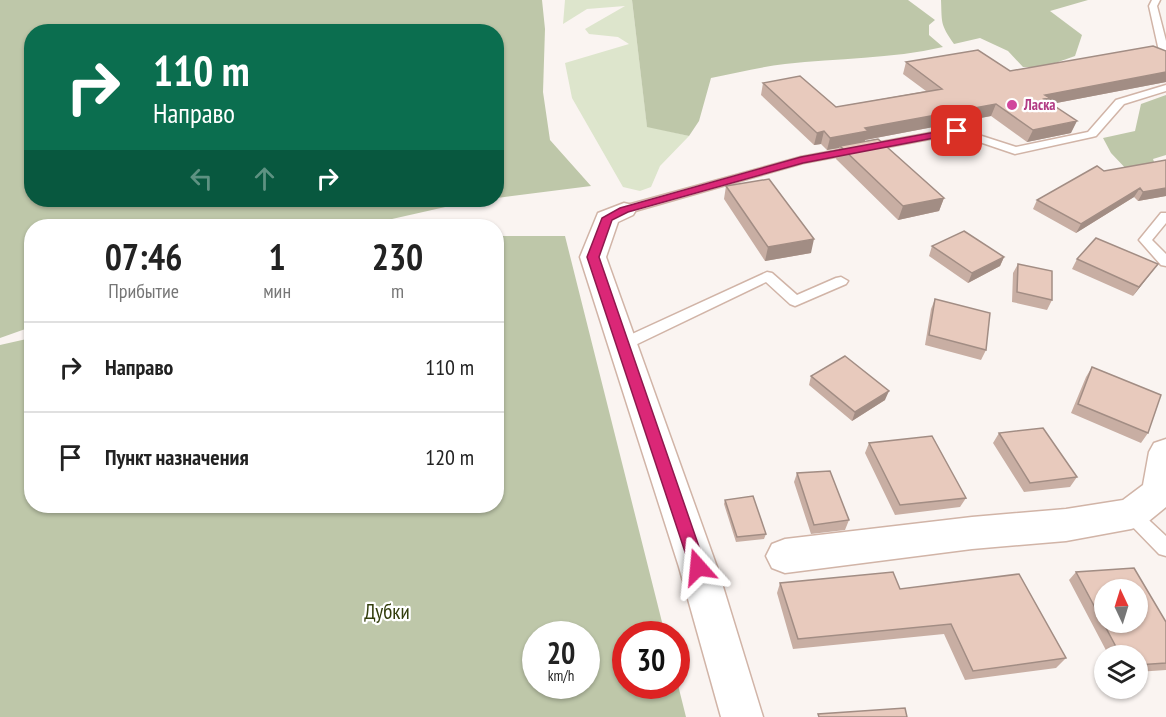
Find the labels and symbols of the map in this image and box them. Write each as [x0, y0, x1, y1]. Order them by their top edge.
place label: Ласка [1023, 95, 1056, 114]
marker: Ласка [1005, 98, 1019, 112]
pin [931, 105, 982, 156]
position arrow [666, 535, 730, 599]
north arrow [1094, 579, 1148, 633]
park label: Дубки [364, 598, 410, 625]
speed limit sign: 30 [612, 621, 690, 699]

